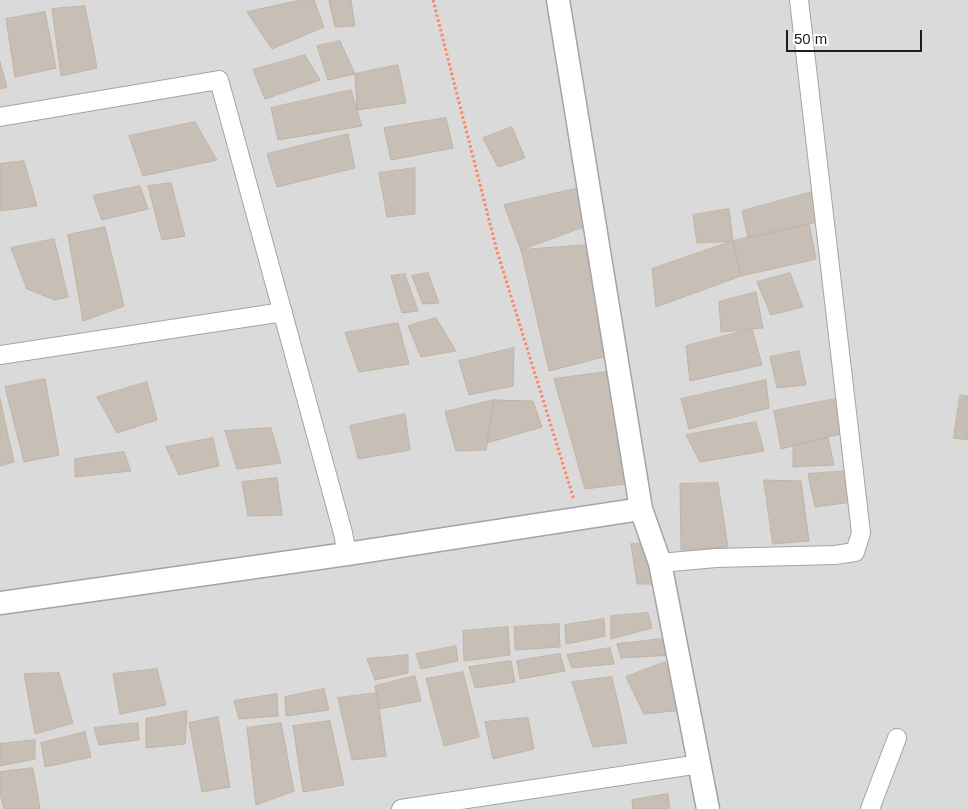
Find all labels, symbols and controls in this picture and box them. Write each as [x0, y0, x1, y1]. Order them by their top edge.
scale bar [788, 20, 924, 52]
text: 50 m [794, 30, 827, 47]

